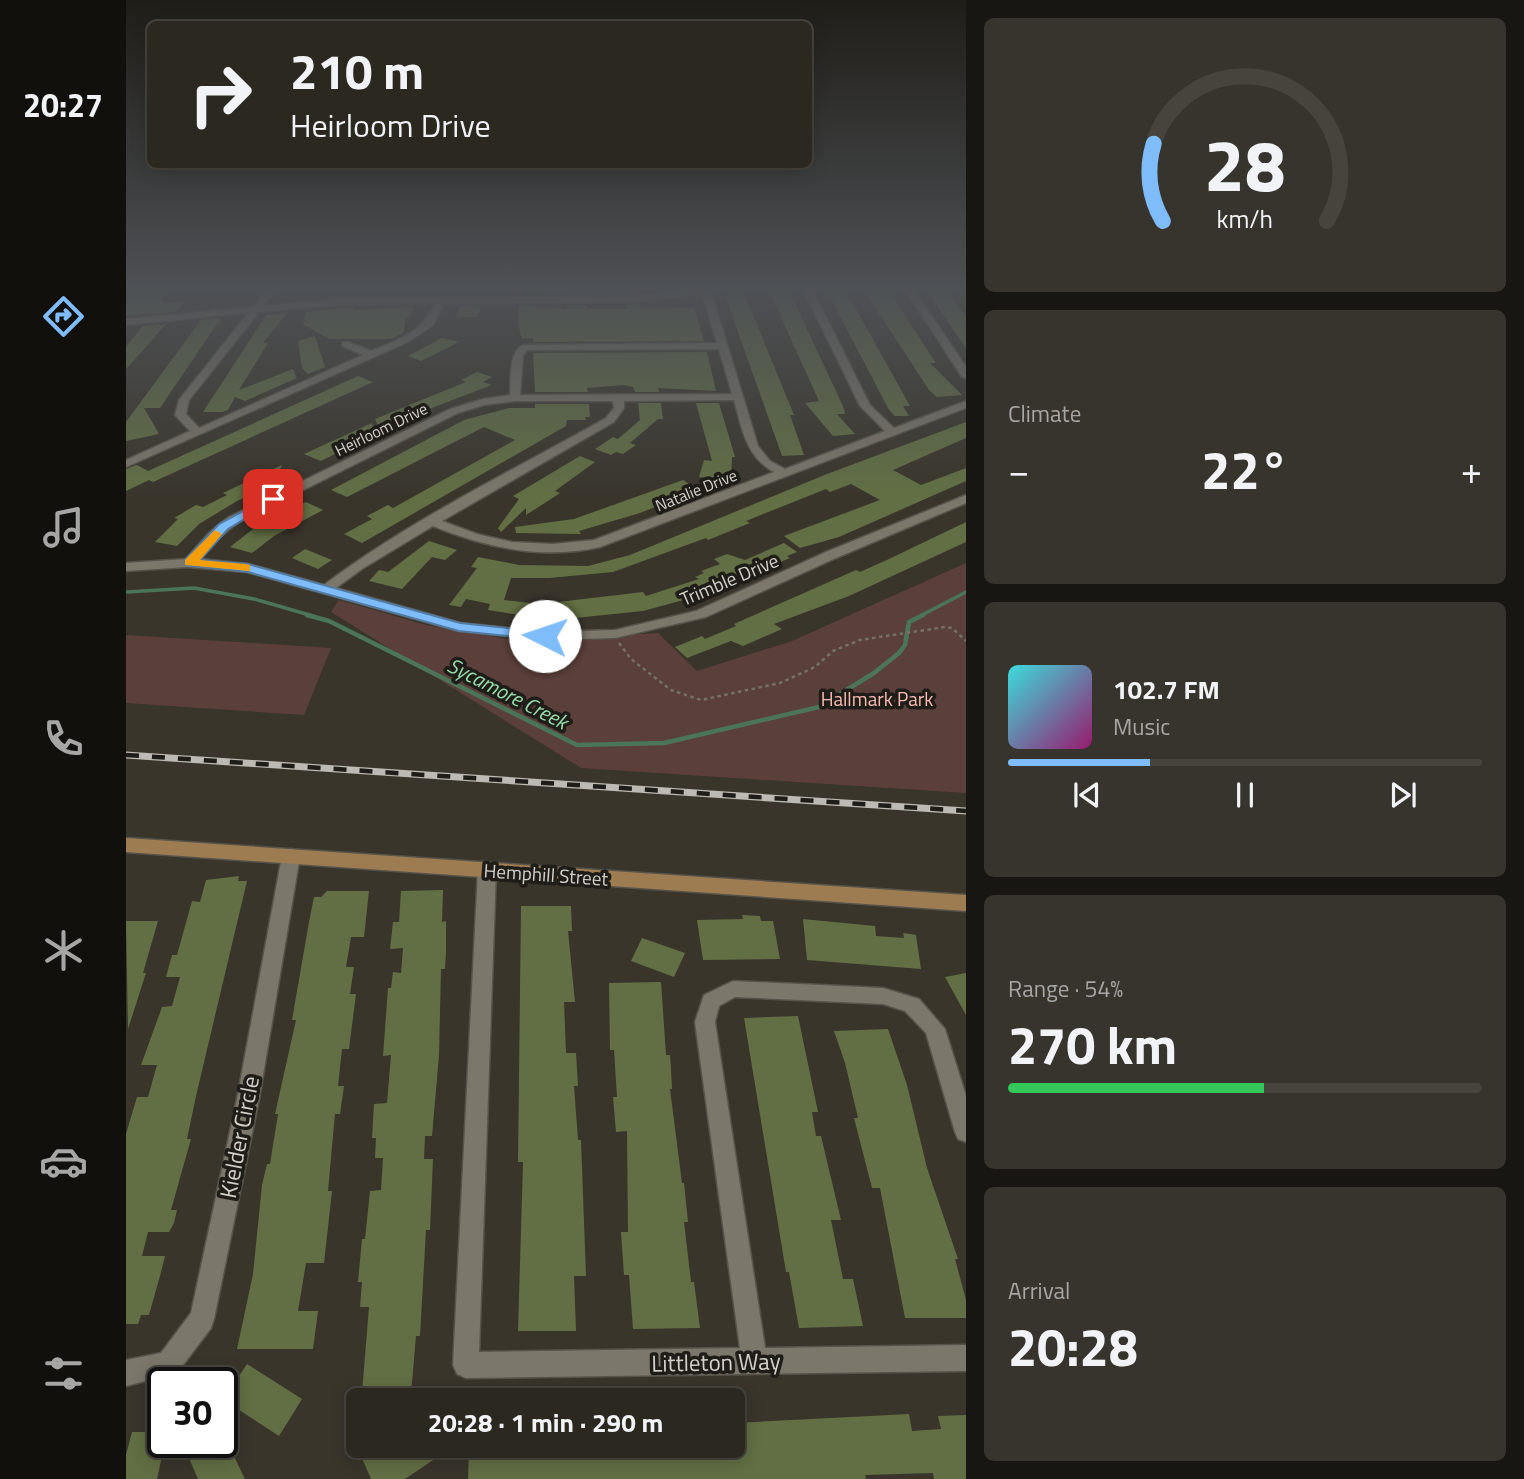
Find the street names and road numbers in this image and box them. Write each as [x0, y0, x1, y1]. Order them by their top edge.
street label: Heirloom Drive [331, 396, 431, 462]
street label: Natalie Drive [652, 463, 740, 517]
street label: Trimble Drive [675, 545, 783, 613]
street label: Hemphill Street [483, 855, 609, 893]
street label: Kielder Circle [210, 1073, 268, 1201]
street label: Littleton Way [651, 1343, 781, 1381]

